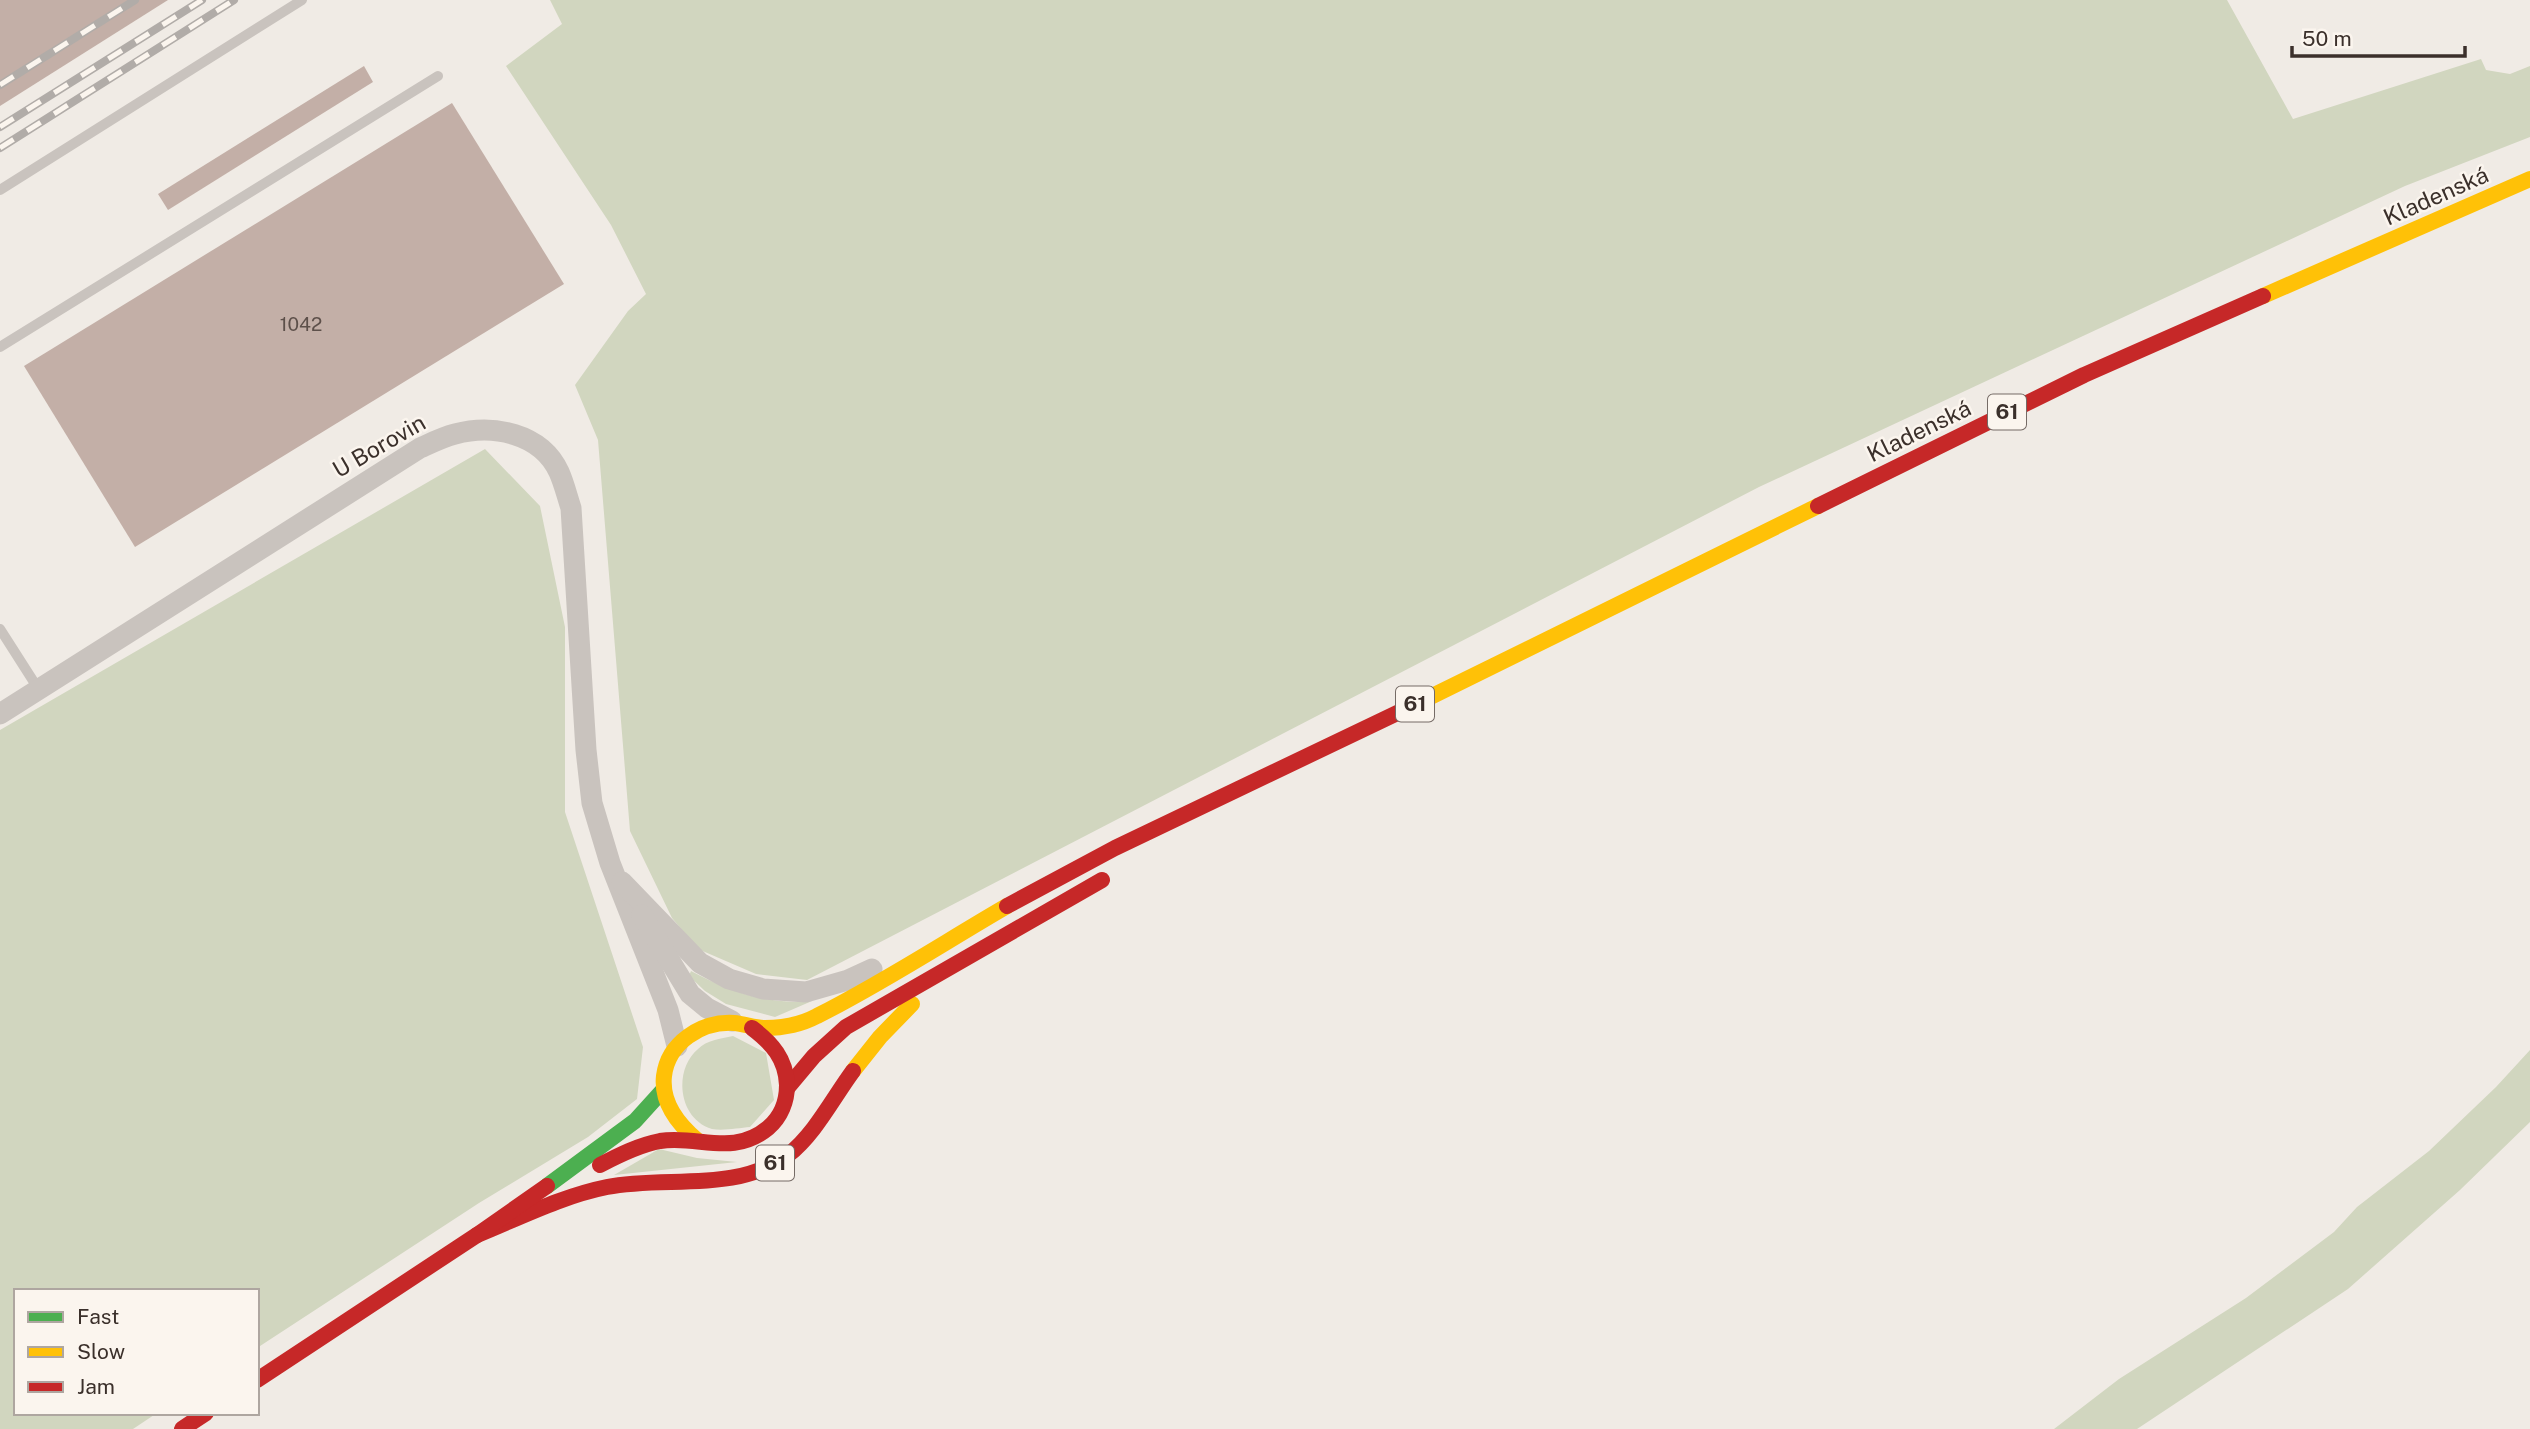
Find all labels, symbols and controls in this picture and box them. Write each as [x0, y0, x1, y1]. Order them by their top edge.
scale bar [2292, 14, 2465, 58]
text: 50 m [2302, 26, 2352, 51]
street label: Kladenská [2379, 160, 2493, 231]
house number: 1042 [280, 313, 322, 335]
street label: Kladenská [1862, 394, 1975, 467]
road number: 61 [1988, 394, 2026, 430]
street label: U Borovin [328, 408, 430, 483]
road number: 61 [1396, 686, 1434, 722]
road number: 61 [756, 1146, 794, 1180]
legend [14, 1289, 259, 1415]
text: Fast [77, 1304, 119, 1329]
text: Slow [77, 1339, 125, 1364]
text: Jam [77, 1374, 115, 1399]

